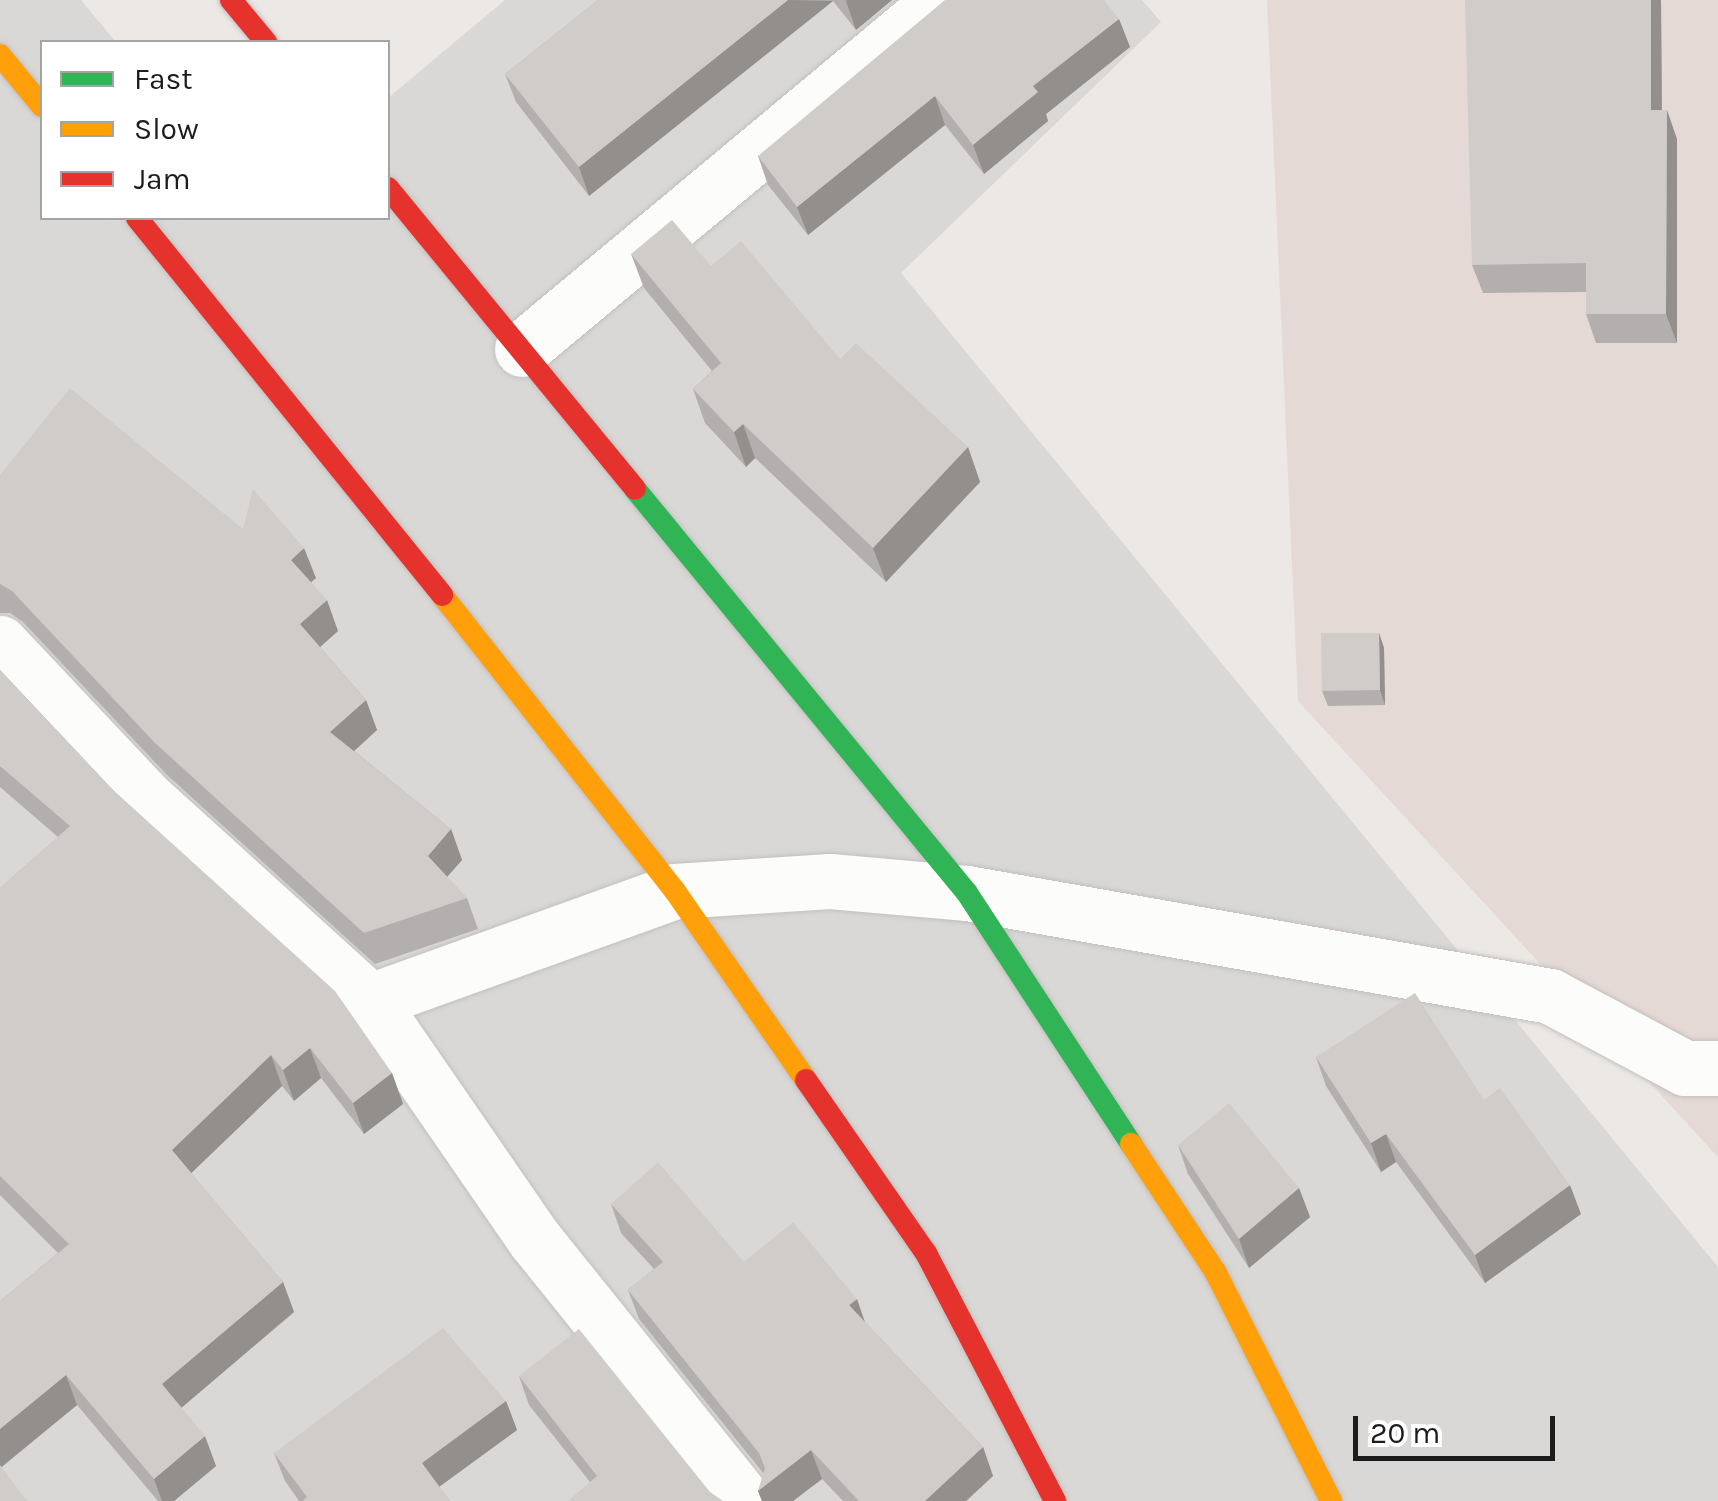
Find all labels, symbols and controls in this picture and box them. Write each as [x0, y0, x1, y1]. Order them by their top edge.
legend [40, 40, 390, 220]
text: Fast [134, 61, 193, 97]
text: Slow [134, 111, 199, 147]
text: Jam [134, 161, 191, 197]
scale bar [1358, 1396, 1560, 1458]
text: 20 m [1370, 1415, 1440, 1451]

